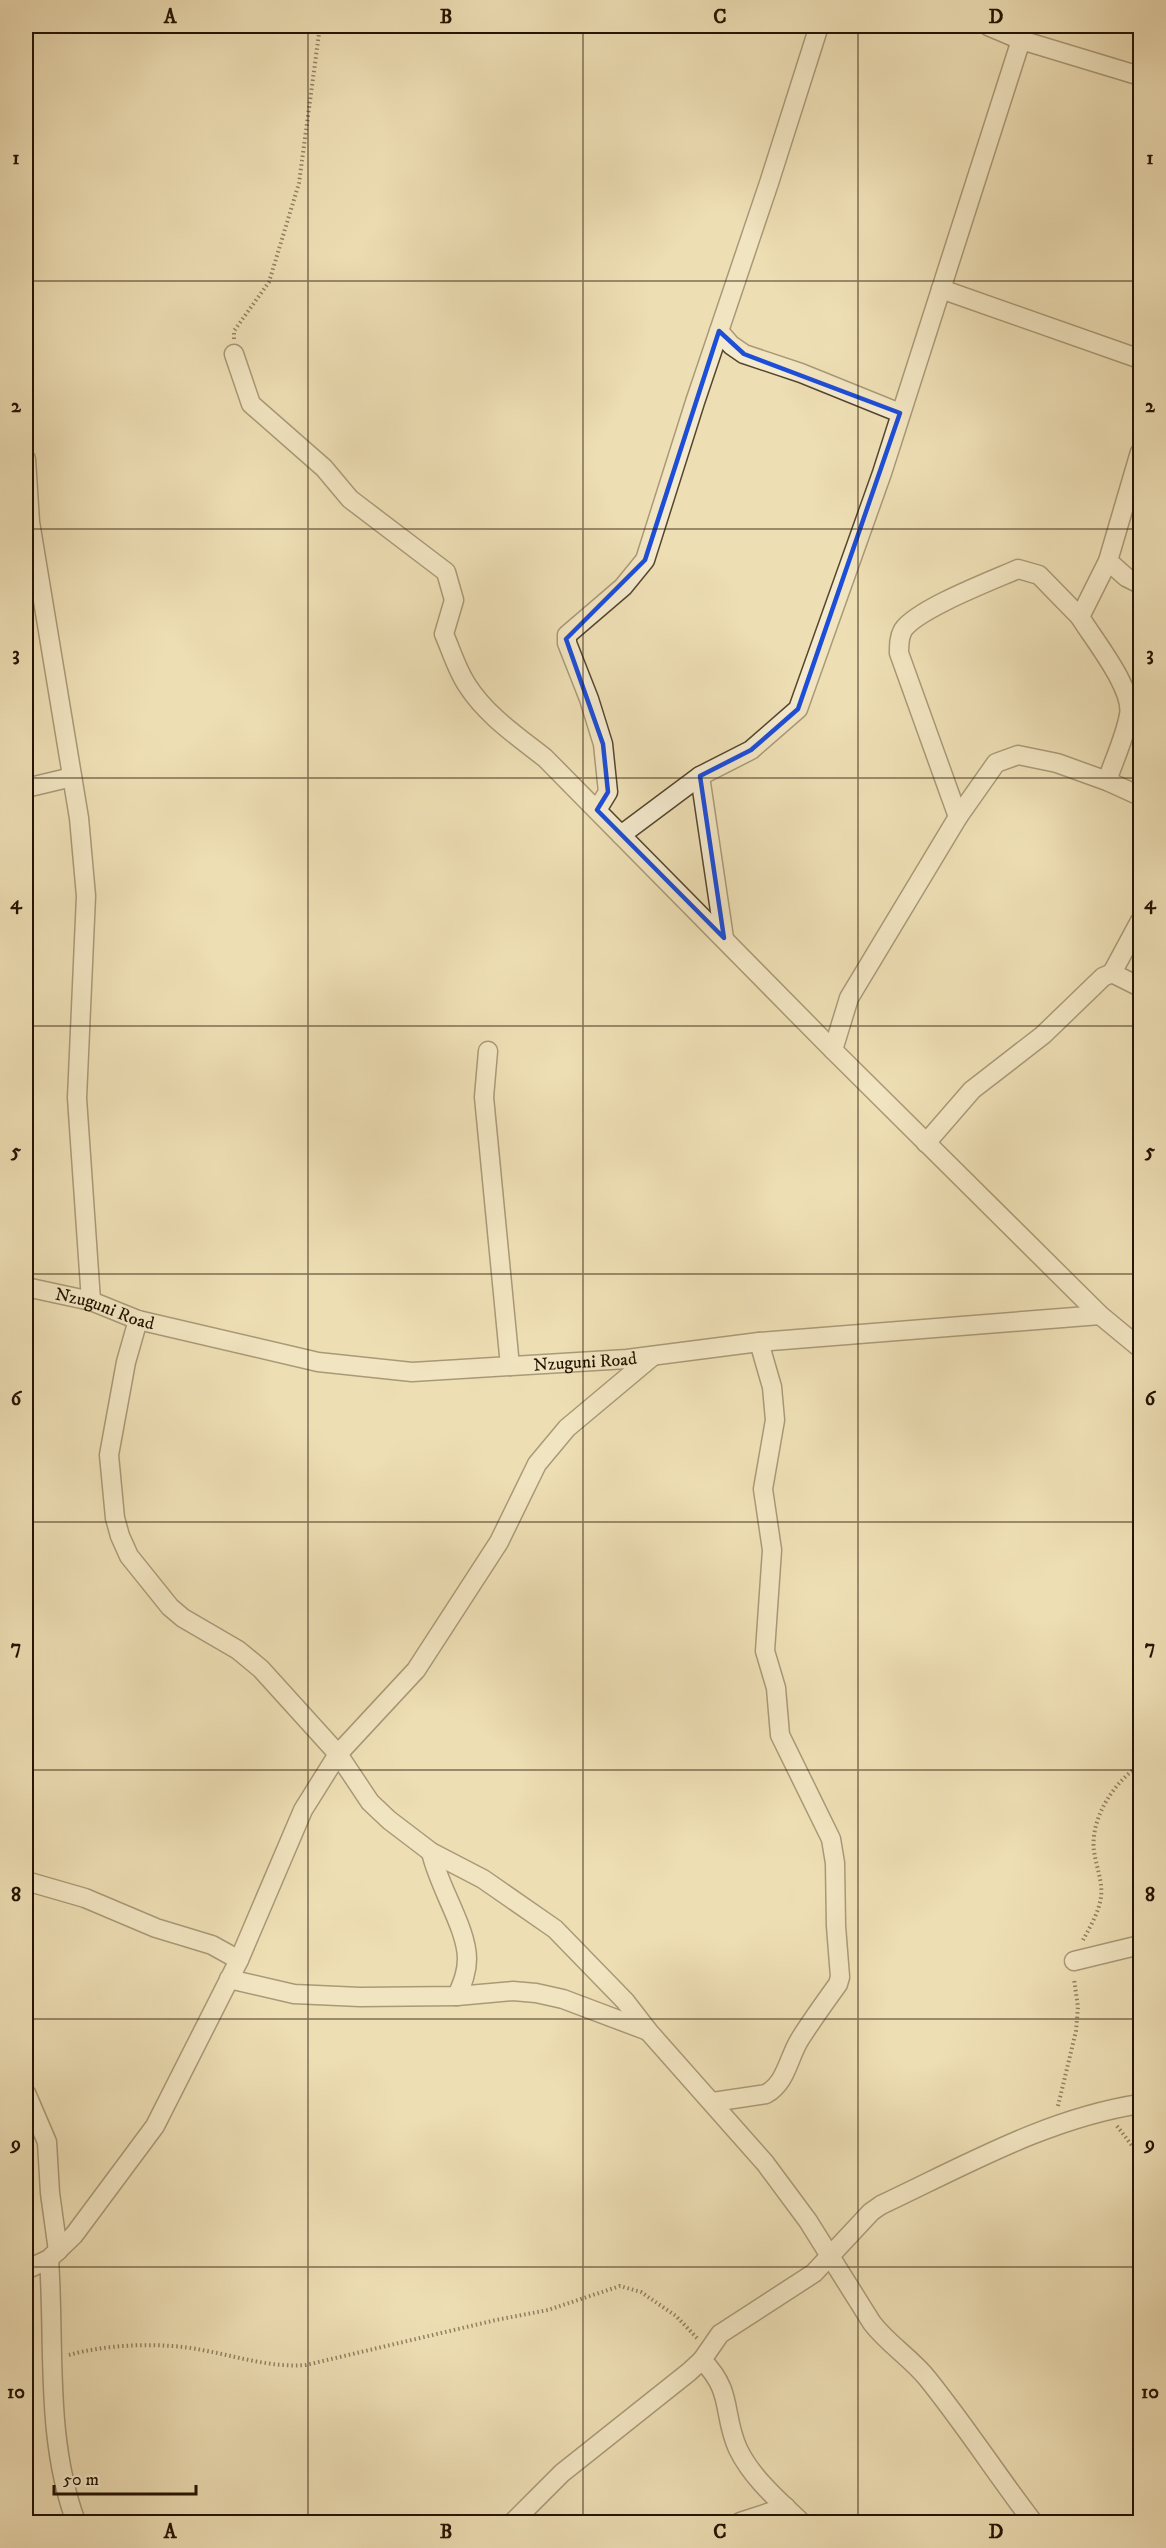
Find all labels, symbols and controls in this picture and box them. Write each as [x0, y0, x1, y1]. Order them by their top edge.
text: A [163, 5, 178, 30]
text: B [440, 5, 452, 30]
text: C [713, 5, 727, 30]
text: D [989, 5, 1004, 30]
text: 1 [12, 146, 20, 171]
text: 1 [1146, 146, 1154, 171]
text: 2 [11, 394, 22, 419]
text: 2 [1145, 394, 1156, 419]
text: 3 [12, 642, 20, 667]
text: 3 [1146, 642, 1154, 667]
text: 4 [10, 891, 23, 916]
text: 4 [1144, 891, 1157, 916]
text: 5 [10, 1139, 21, 1164]
text: 5 [1144, 1139, 1155, 1164]
street label: Nzuguni Road [53, 1284, 156, 1335]
street label: Nzuguni Road [533, 1348, 638, 1377]
text: 6 [11, 1387, 23, 1412]
text: 6 [1145, 1387, 1157, 1412]
text: 7 [11, 1635, 21, 1660]
text: 7 [1145, 1635, 1155, 1660]
text: 8 [11, 1883, 21, 1908]
text: 8 [1145, 1883, 1155, 1908]
text: 9 [9, 2132, 21, 2157]
text: 9 [1143, 2132, 1155, 2157]
text: 10 [7, 2380, 25, 2405]
text: 10 [1141, 2380, 1159, 2405]
scale bar [54, 2458, 196, 2496]
text: 50 m [63, 2469, 99, 2491]
text: A [163, 2520, 178, 2545]
text: B [440, 2520, 452, 2545]
text: C [713, 2520, 727, 2545]
text: D [989, 2520, 1004, 2545]

